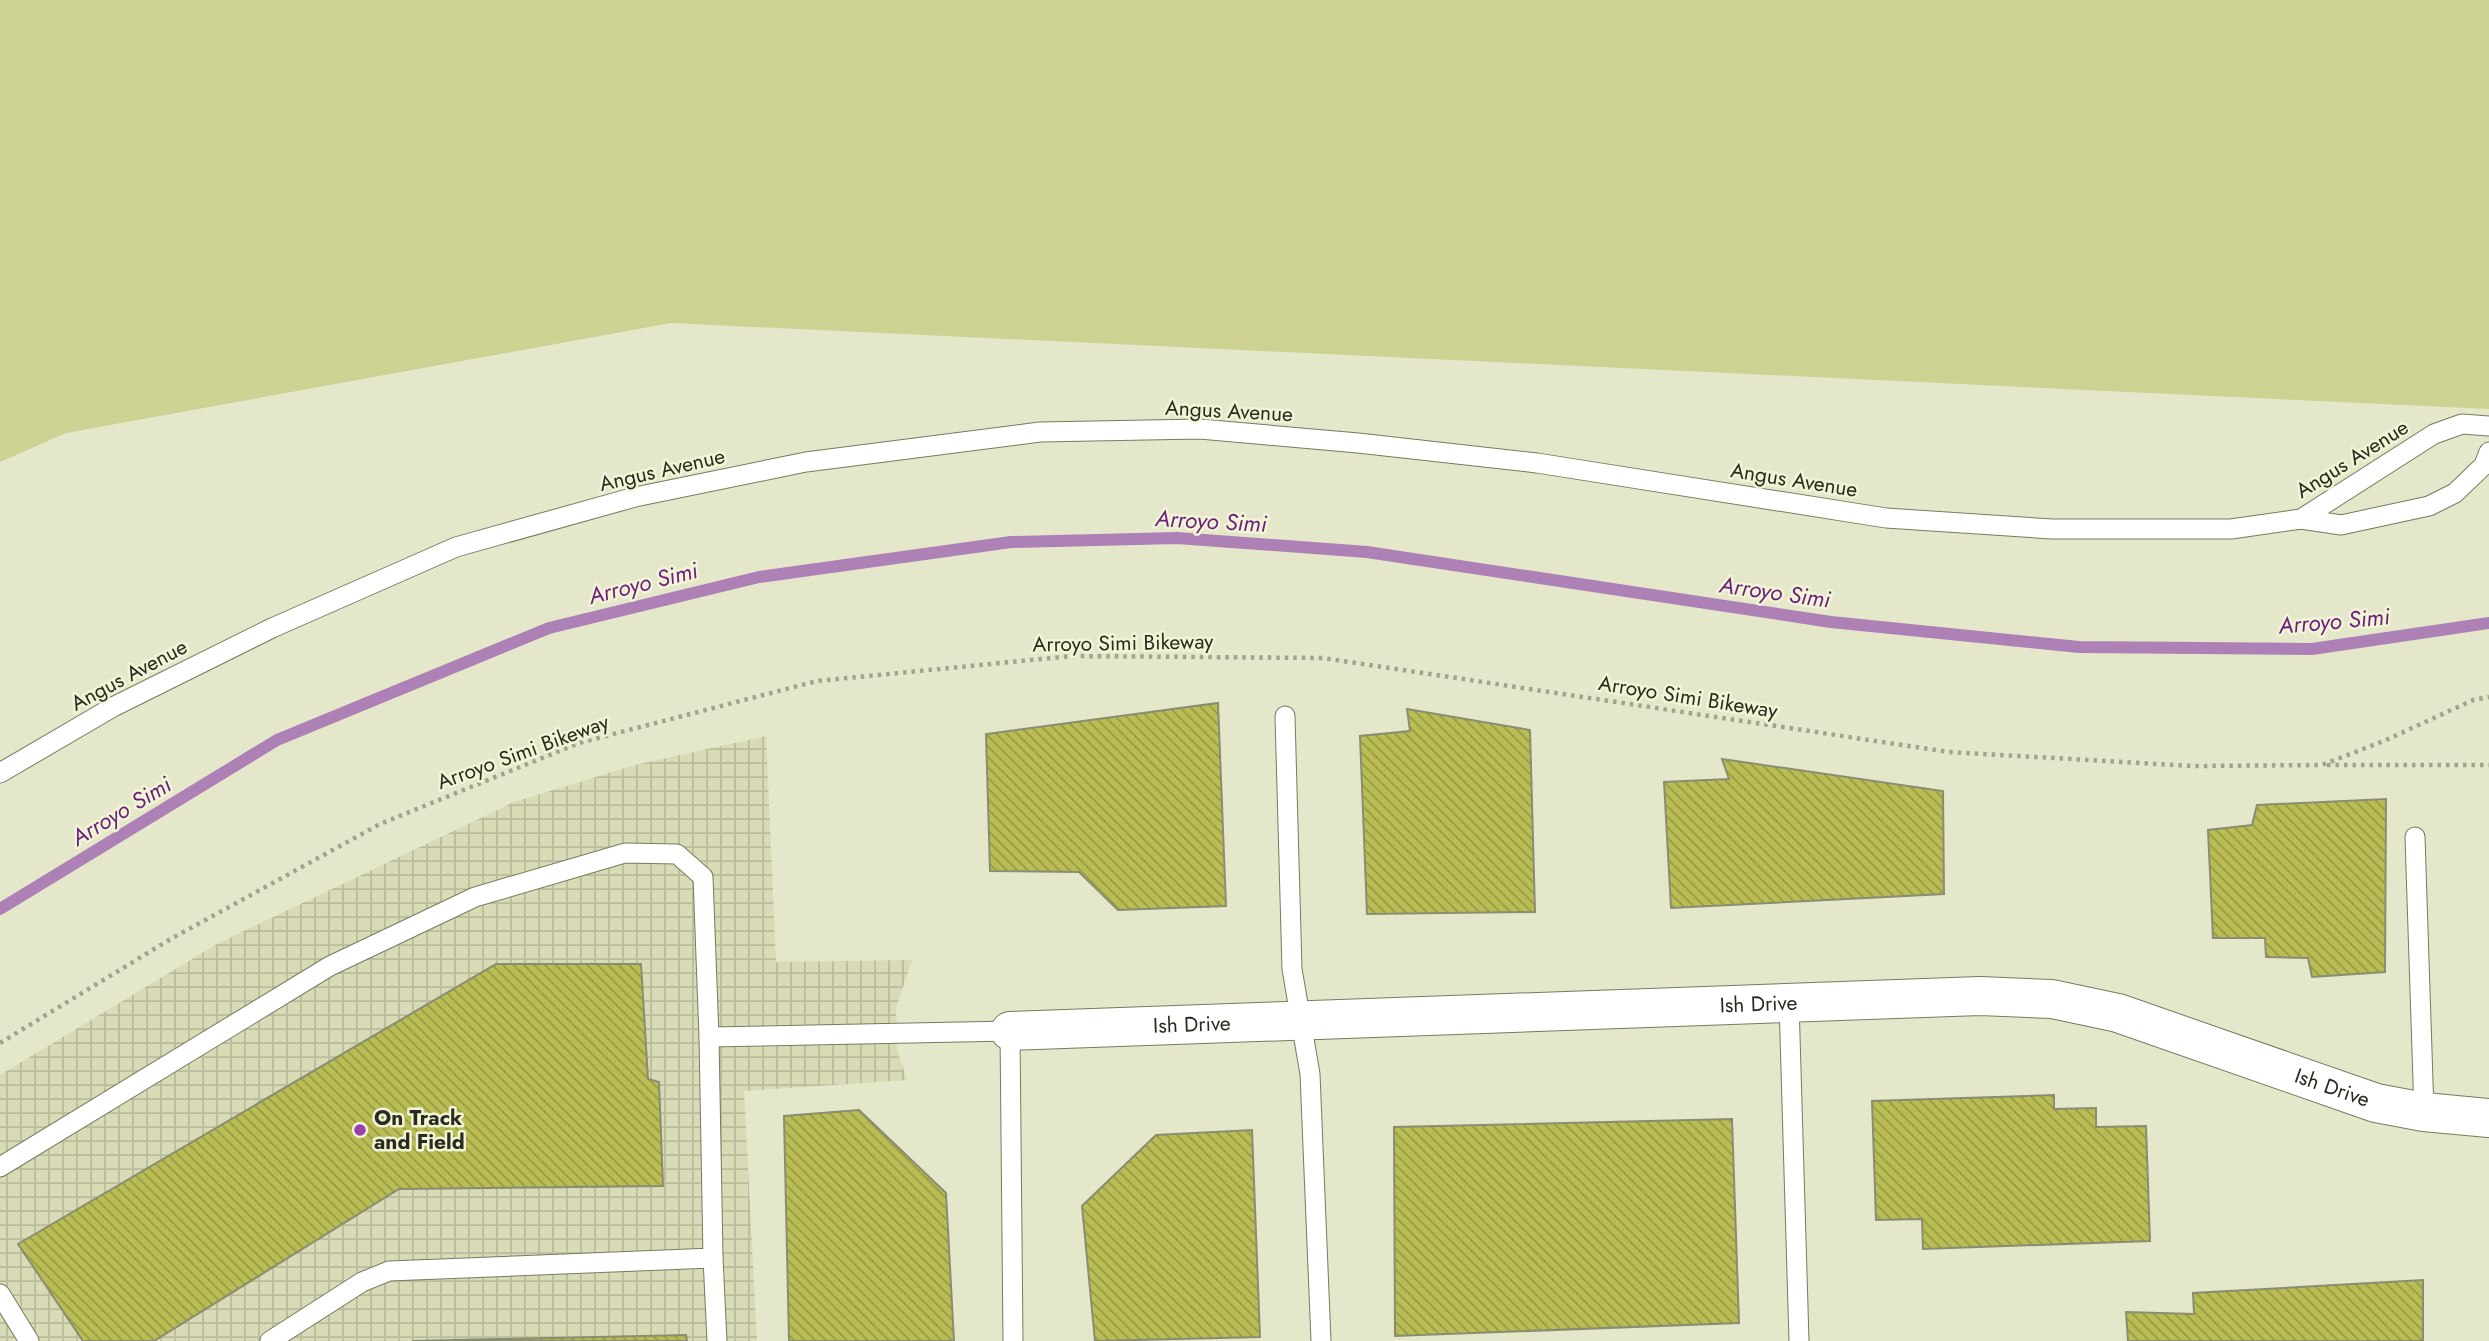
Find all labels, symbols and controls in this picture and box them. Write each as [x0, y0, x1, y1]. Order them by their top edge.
street label: Angus Avenue [1164, 393, 1294, 429]
street label: Angus Avenue [2290, 412, 2414, 506]
street label: Angus Avenue [596, 441, 728, 499]
street label: Angus Avenue [1728, 455, 1860, 505]
water label: Arroyo Simi [1154, 501, 1269, 541]
water label: Arroyo Simi [584, 553, 702, 613]
water label: Arroyo Simi [1716, 567, 1834, 617]
water label: Arroyo Simi [2276, 599, 2392, 643]
street label: Arroyo Simi Bikeway [1032, 626, 1215, 660]
street label: Angus Avenue [65, 632, 193, 718]
street label: Arroyo Simi Bikeway [1596, 668, 1780, 726]
street label: Arroyo Simi Bikeway [433, 707, 614, 797]
water label: Arroyo Simi [64, 767, 179, 855]
street label: Ish Drive [1719, 988, 1798, 1020]
street label: Ish Drive [1153, 1008, 1231, 1041]
street label: Ish Drive [2291, 1061, 2374, 1115]
place label: On Track and Field [374, 1103, 465, 1157]
marker: On Track and Field [352, 1122, 368, 1138]

